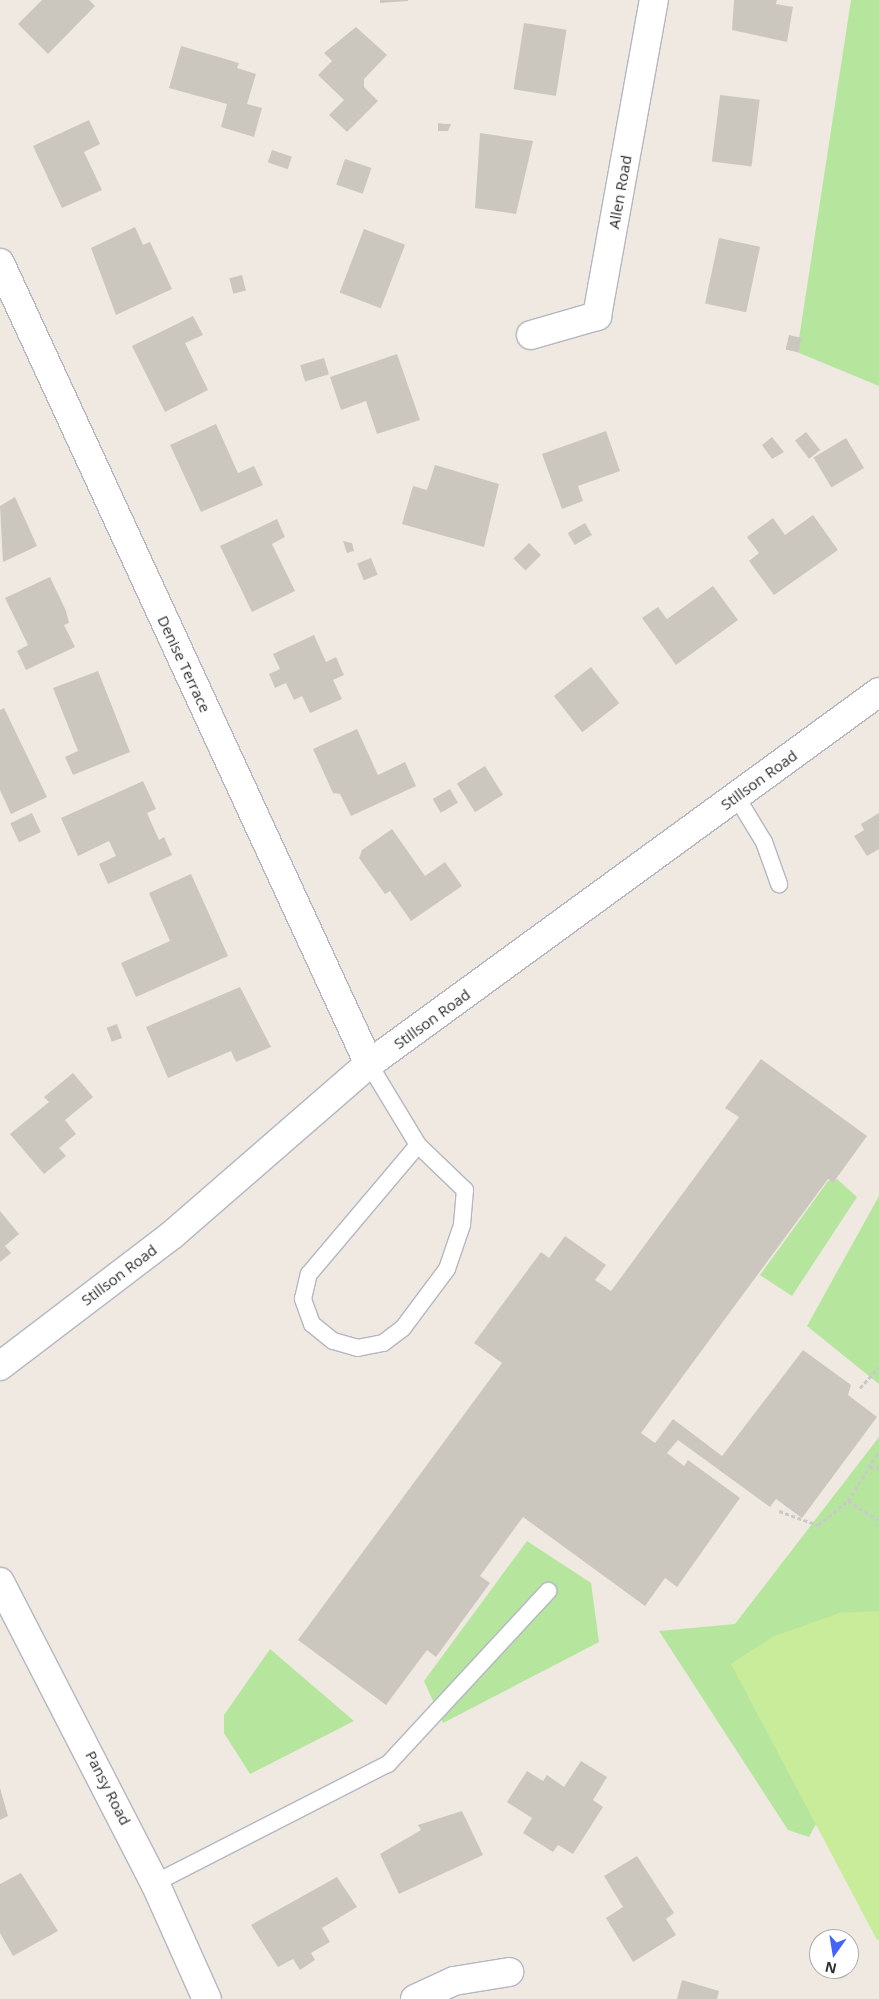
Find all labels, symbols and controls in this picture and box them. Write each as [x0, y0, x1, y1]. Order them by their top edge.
street label: Allen Road [605, 154, 635, 230]
street label: Denise Terrace [154, 613, 214, 715]
street label: Stillson Road [717, 746, 801, 814]
street label: Stillson Road [390, 985, 474, 1053]
street label: Stillson Road [78, 1241, 160, 1309]
street label: Pansy Road [82, 1748, 134, 1828]
north arrow [809, 1929, 859, 1979]
text: N [823, 1958, 838, 1979]

